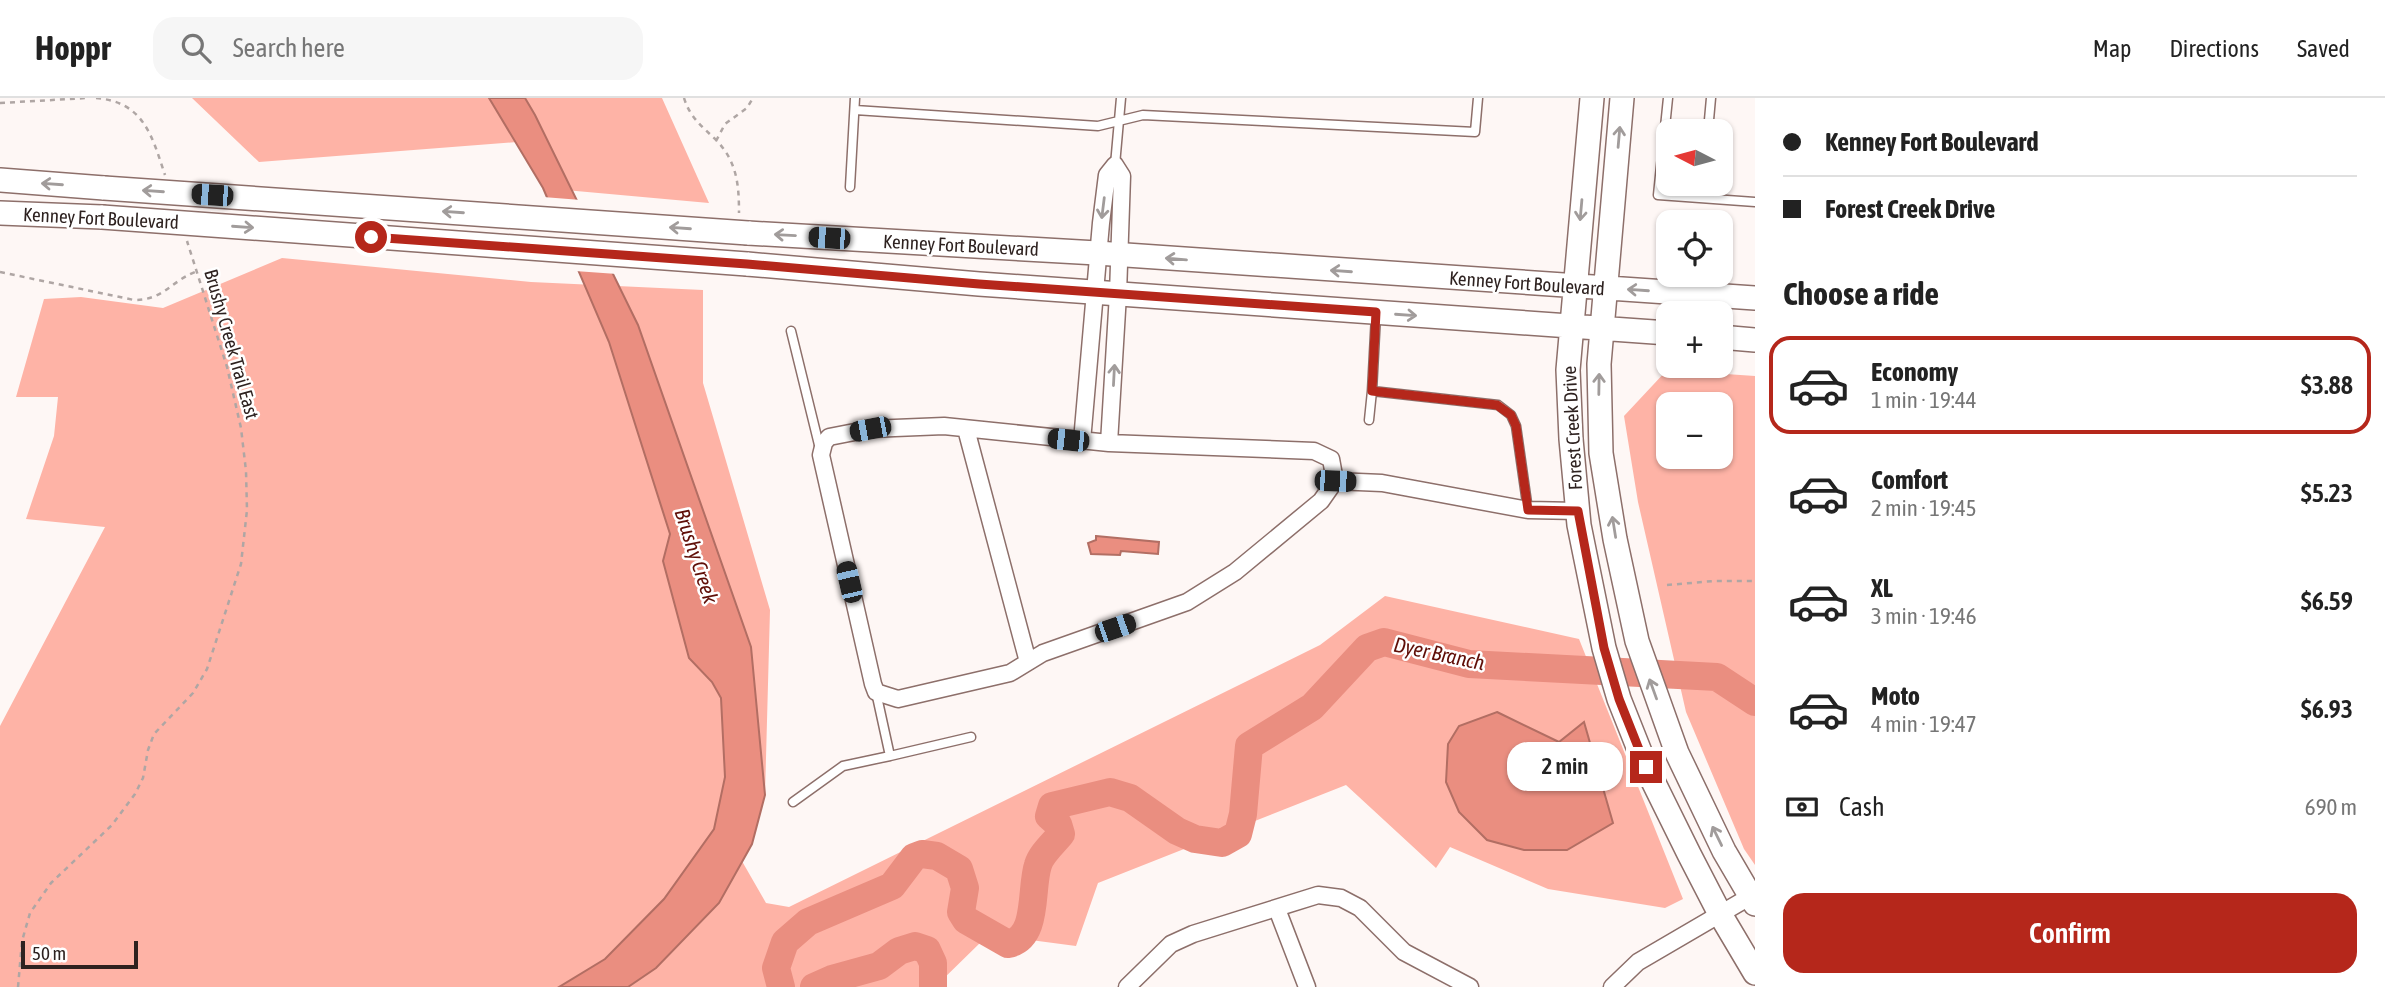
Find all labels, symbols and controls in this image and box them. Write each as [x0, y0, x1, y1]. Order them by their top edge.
search box [153, 17, 643, 80]
text: Hoppr [35, 29, 111, 67]
icon: search [177, 29, 215, 67]
text: Search here [233, 33, 345, 63]
text: Map [2093, 35, 2131, 62]
text: Directions [2169, 35, 2259, 62]
text: Saved [2297, 35, 2350, 62]
north arrow [1656, 119, 1732, 196]
map controls [1656, 119, 1733, 469]
one-way arrow [1613, 127, 1626, 149]
text: Kenney Fort Boulevard [1825, 127, 2039, 157]
one-way arrow [41, 177, 64, 190]
car [191, 183, 234, 207]
one-way arrow [142, 184, 165, 197]
text: Forest Creek Drive [1825, 194, 1995, 224]
one-way arrow [1096, 196, 1109, 219]
one-way arrow [1574, 198, 1587, 221]
street label: Kenney Fort Boulevard [23, 203, 179, 233]
one-way arrow [442, 205, 465, 218]
button: locate [1656, 210, 1733, 287]
one-way arrow [232, 221, 255, 234]
route start [355, 221, 387, 253]
one-way arrow [669, 221, 692, 234]
car [808, 226, 851, 250]
one-way arrow [774, 228, 796, 241]
street label: Kenney Fort Boulevard [883, 230, 1039, 260]
one-way arrow [1165, 252, 1188, 265]
one-way arrow [1330, 264, 1352, 277]
street label: Brushy Creek Trail East [200, 267, 264, 421]
street label: Kenney Fort Boulevard [1448, 267, 1606, 299]
text: Choose a ride [1783, 275, 1939, 312]
one-way arrow [1627, 283, 1650, 296]
button: + [1656, 301, 1733, 378]
one-way arrow [1395, 308, 1418, 321]
icon: car [1787, 354, 1850, 417]
text: Economy [1871, 357, 1958, 387]
one-way arrow [1108, 364, 1121, 387]
street label: Forest Creek Drive [1558, 365, 1586, 491]
text: $3.88 [2301, 370, 2353, 400]
one-way arrow [1592, 373, 1606, 396]
text: 1 min · 19:44 [1871, 387, 1977, 413]
button: − [1656, 392, 1733, 469]
car [848, 415, 893, 443]
car [1047, 427, 1090, 453]
icon: car [1787, 462, 1850, 525]
text: Comfort [1871, 465, 1948, 495]
car [1314, 470, 1357, 492]
text: $5.23 [2301, 478, 2353, 508]
text: 2 min · 19:45 [1871, 495, 1977, 521]
water label: Brushy Creek [670, 505, 724, 607]
one-way arrow [1607, 516, 1620, 539]
car [835, 559, 864, 605]
icon: car [1787, 570, 1850, 633]
text: XL [1871, 573, 1893, 603]
text: $6.59 [2301, 586, 2353, 616]
text: 3 min · 19:46 [1871, 603, 1977, 629]
car [1092, 611, 1139, 645]
water label: Dyer Branch [1392, 632, 1487, 674]
icon: car [1787, 678, 1850, 741]
one-way arrow [1646, 679, 1658, 701]
text: Moto [1871, 681, 1920, 711]
text: $6.93 [2301, 694, 2353, 724]
text: 4 min · 19:47 [1871, 711, 1977, 737]
callout: 2 min [1506, 742, 1622, 792]
route end [1630, 751, 1662, 783]
text: 2 min [1542, 753, 1588, 779]
icon: cash [1783, 788, 1821, 826]
text: Cash [1839, 792, 1885, 822]
text: 690 m [2305, 794, 2357, 820]
one-way arrow [1710, 826, 1724, 847]
button: Confirm [1783, 893, 2357, 973]
scale bar [21, 938, 138, 970]
text: 50 m [32, 942, 66, 964]

